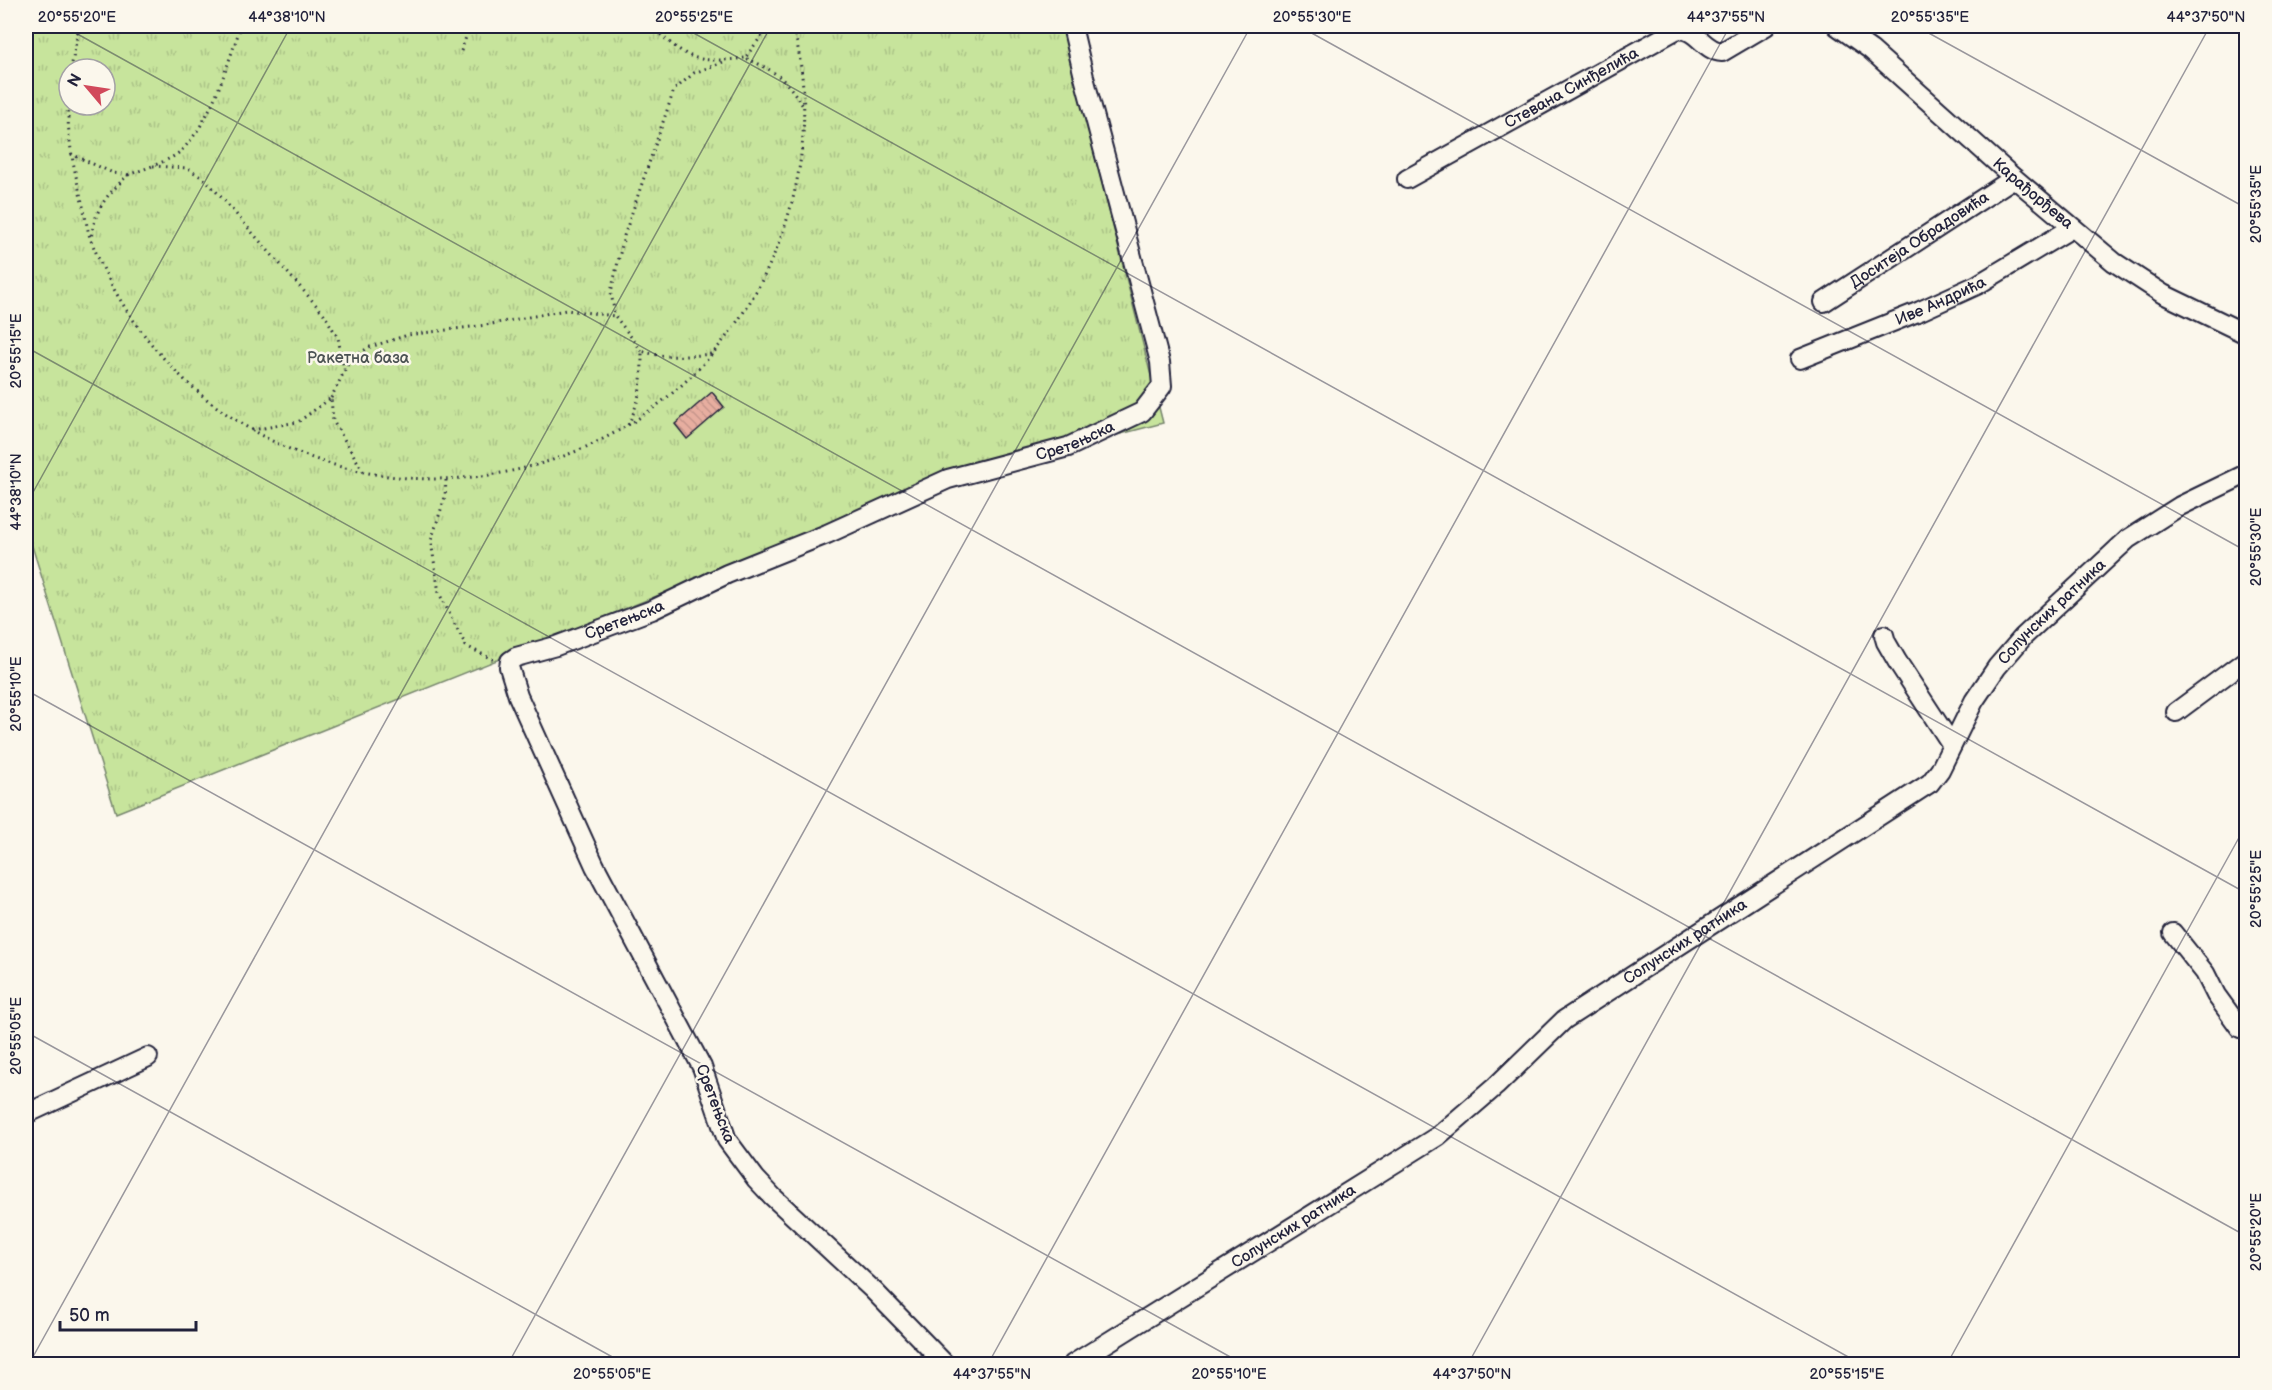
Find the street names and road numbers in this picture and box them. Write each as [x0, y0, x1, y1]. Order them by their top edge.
street label: Стевана Синђелића [1501, 43, 1642, 133]
street label: Карађорђева [1989, 154, 2077, 233]
street label: Доситеја Обрадовића [1846, 187, 1993, 292]
street label: Иве Андрића [1892, 272, 1990, 329]
street label: Сретењска [1034, 417, 1118, 465]
street label: Солунских ратника [1994, 555, 2110, 668]
street label: Сретењска [582, 596, 668, 644]
street label: Солунских ратника [1620, 894, 1751, 988]
street label: Сретењска [691, 1062, 739, 1147]
street label: Солунских ратника [1228, 1180, 1360, 1272]

